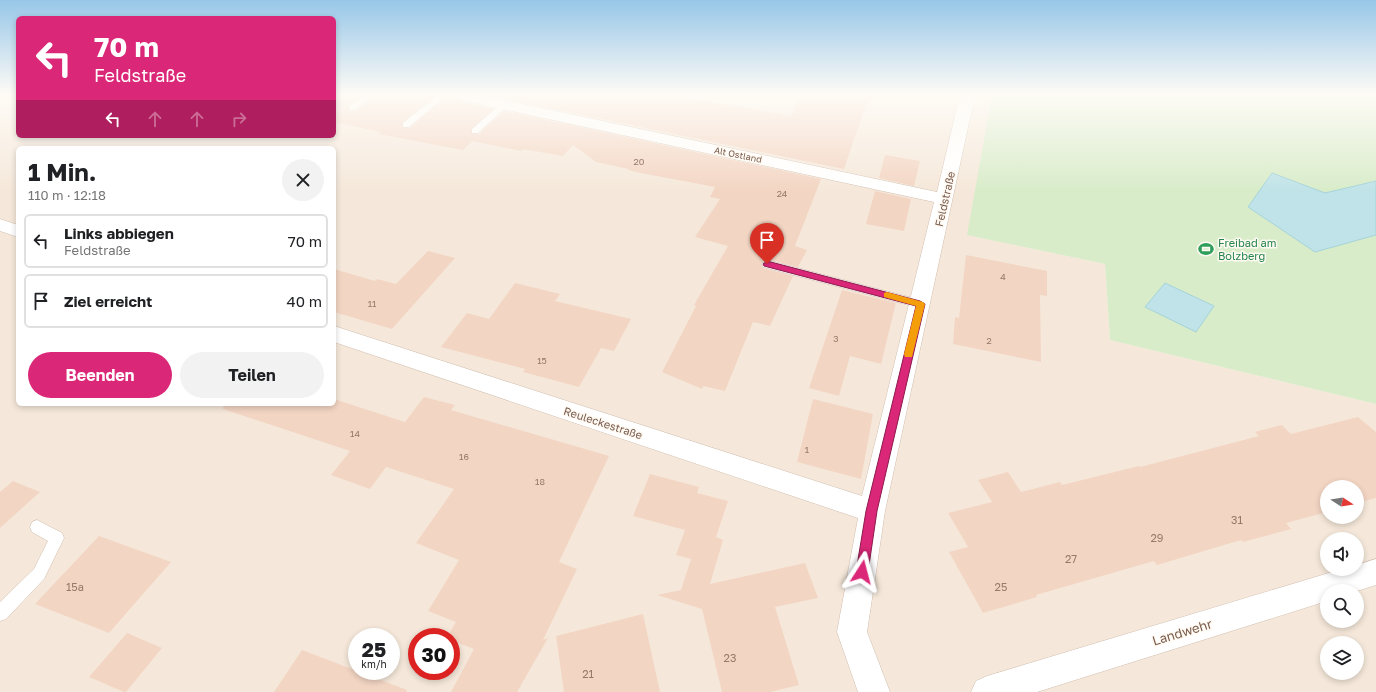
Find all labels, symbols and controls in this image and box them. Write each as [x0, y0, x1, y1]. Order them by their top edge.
text: 70 m [94, 30, 159, 63]
icon: left [28, 32, 80, 84]
text: Feldstraße [94, 64, 186, 86]
icon: left [102, 108, 124, 130]
icon: ahead [144, 108, 166, 130]
icon: ahead [186, 108, 208, 130]
icon: right [228, 108, 250, 130]
street label: Alt Ostland [713, 144, 763, 165]
house number: 20 [634, 156, 645, 167]
text: 1 Min. [28, 157, 97, 186]
button: close [282, 159, 324, 201]
street label: Feldstraße [932, 170, 957, 228]
text: 110 m · 12:18 [28, 187, 106, 203]
house number: 24 [777, 188, 788, 199]
pin [750, 223, 784, 264]
text: Links abbiegen [64, 224, 174, 242]
icon: arrive [756, 229, 778, 251]
icon: left [30, 230, 52, 252]
text: 70 m [288, 232, 322, 250]
place label: Freibad am Bolzberg [1218, 236, 1277, 262]
sports icon: Freibad am Bolzberg [1197, 240, 1215, 258]
text: Feldstraße [64, 242, 131, 258]
house number: 4 [1000, 271, 1006, 282]
icon: arrive [30, 290, 52, 312]
text: Ziel erreicht [64, 292, 152, 310]
text: 40 m [287, 292, 322, 310]
house number: 11 [368, 298, 377, 309]
house number: 3 [833, 333, 839, 344]
house number: 2 [986, 335, 992, 346]
button: Beenden [28, 352, 172, 398]
button: Teilen [180, 352, 324, 398]
house number: 15 [537, 355, 547, 366]
street label: Reuleckestraße [562, 404, 644, 441]
house number: 14 [350, 428, 360, 439]
house number: 1 [805, 444, 810, 455]
house number: 16 [459, 451, 469, 462]
house number: 18 [535, 476, 545, 487]
north arrow [1320, 480, 1364, 524]
map controls [1320, 480, 1364, 680]
house number: 31 [1231, 513, 1243, 526]
house number: 29 [1150, 531, 1164, 544]
button: sound [1320, 532, 1364, 576]
position arrow [841, 551, 883, 593]
house number: 27 [1065, 552, 1077, 565]
house number: 15a [66, 580, 84, 593]
house number: 25 [995, 580, 1007, 593]
button: search [1320, 584, 1364, 628]
street label: Landwehr [1150, 615, 1214, 649]
speed limit sign: 30 [408, 628, 460, 680]
button: layers [1320, 636, 1364, 680]
text: 25 [362, 637, 386, 661]
house number: 23 [724, 651, 736, 664]
text: km/h [361, 658, 387, 670]
house number: 21 [582, 667, 594, 680]

